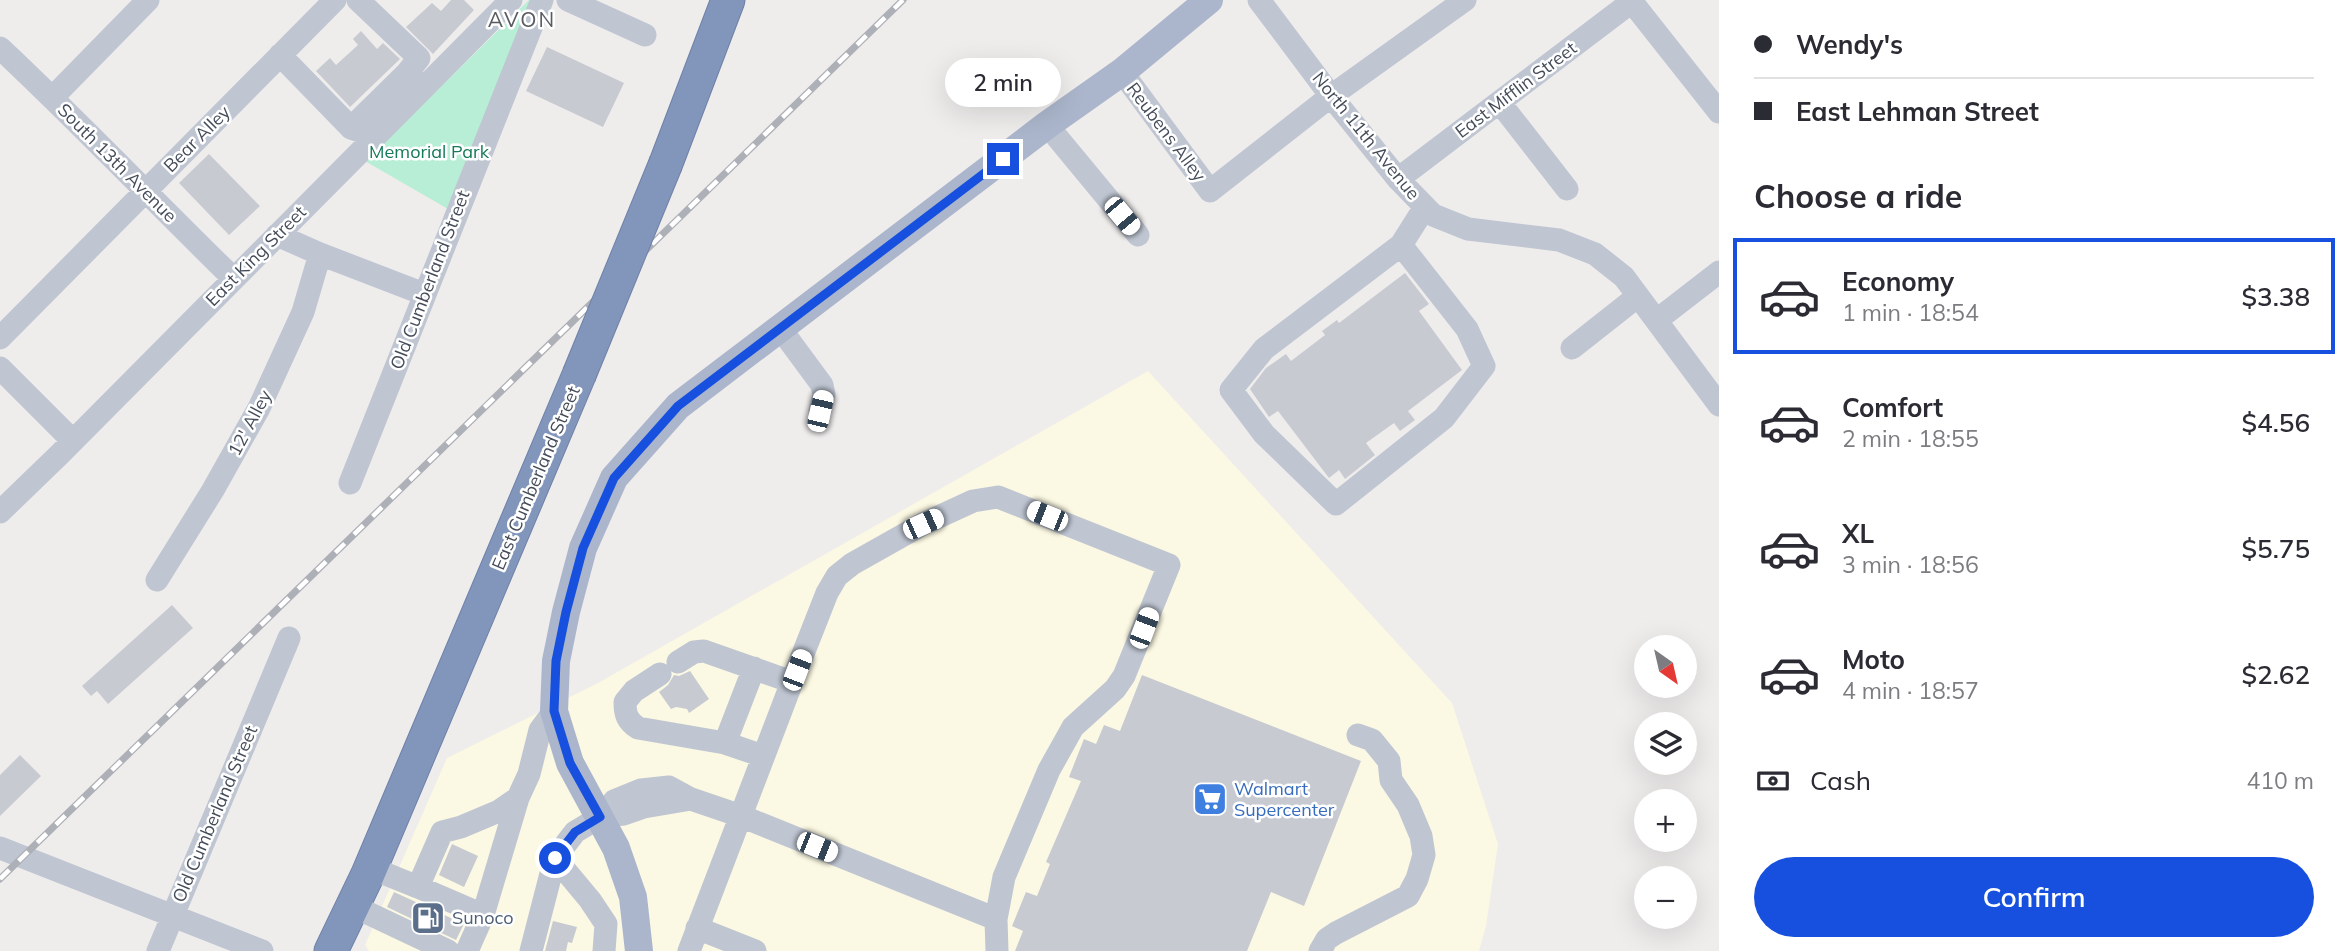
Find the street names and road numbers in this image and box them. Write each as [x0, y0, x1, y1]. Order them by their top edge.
street label: East Mifflin Street [1450, 36, 1581, 143]
street label: North 11th Avenue [1308, 67, 1425, 204]
street label: Reubens Alley [1122, 78, 1211, 186]
street label: South 13th Avenue [53, 98, 182, 227]
street label: Bear Alley [158, 100, 235, 177]
street label: Old Cumberland Street [385, 187, 474, 373]
street label: East King Street [201, 201, 311, 311]
street label: East Cumberland Street [486, 382, 585, 573]
street label: 12' Alley [223, 385, 277, 460]
street label: Old Cumberland Street [167, 722, 262, 906]

